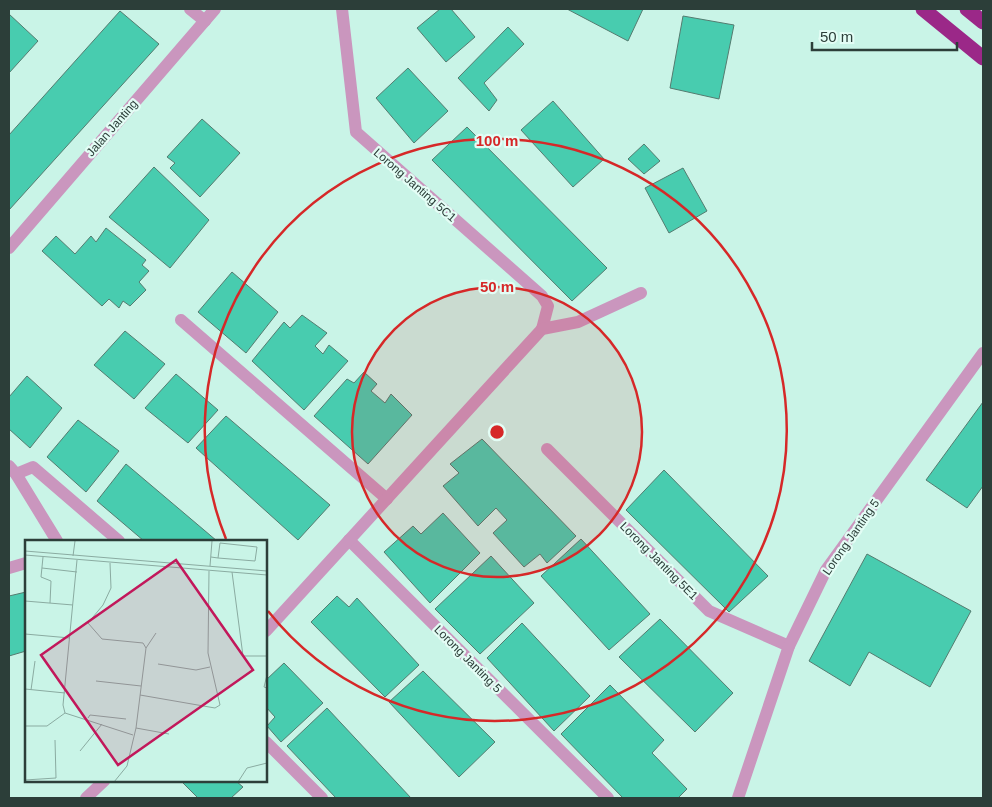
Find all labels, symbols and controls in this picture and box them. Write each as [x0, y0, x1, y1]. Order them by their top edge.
scale bar [812, 20, 957, 52]
text: 50 m [820, 28, 853, 45]
street label: Jalan Janting [84, 97, 140, 159]
text: 100 m [476, 132, 518, 149]
street label: Lorong Janting 5C1 [371, 145, 459, 225]
text: 50 m [480, 278, 514, 295]
centre of rings [488, 423, 506, 441]
street label: Lorong Janting 5 [820, 496, 883, 578]
street label: Lorong Janting 5E1 [617, 519, 701, 603]
inset map [25, 540, 268, 782]
street label: Lorong Janting 5 [431, 622, 505, 696]

